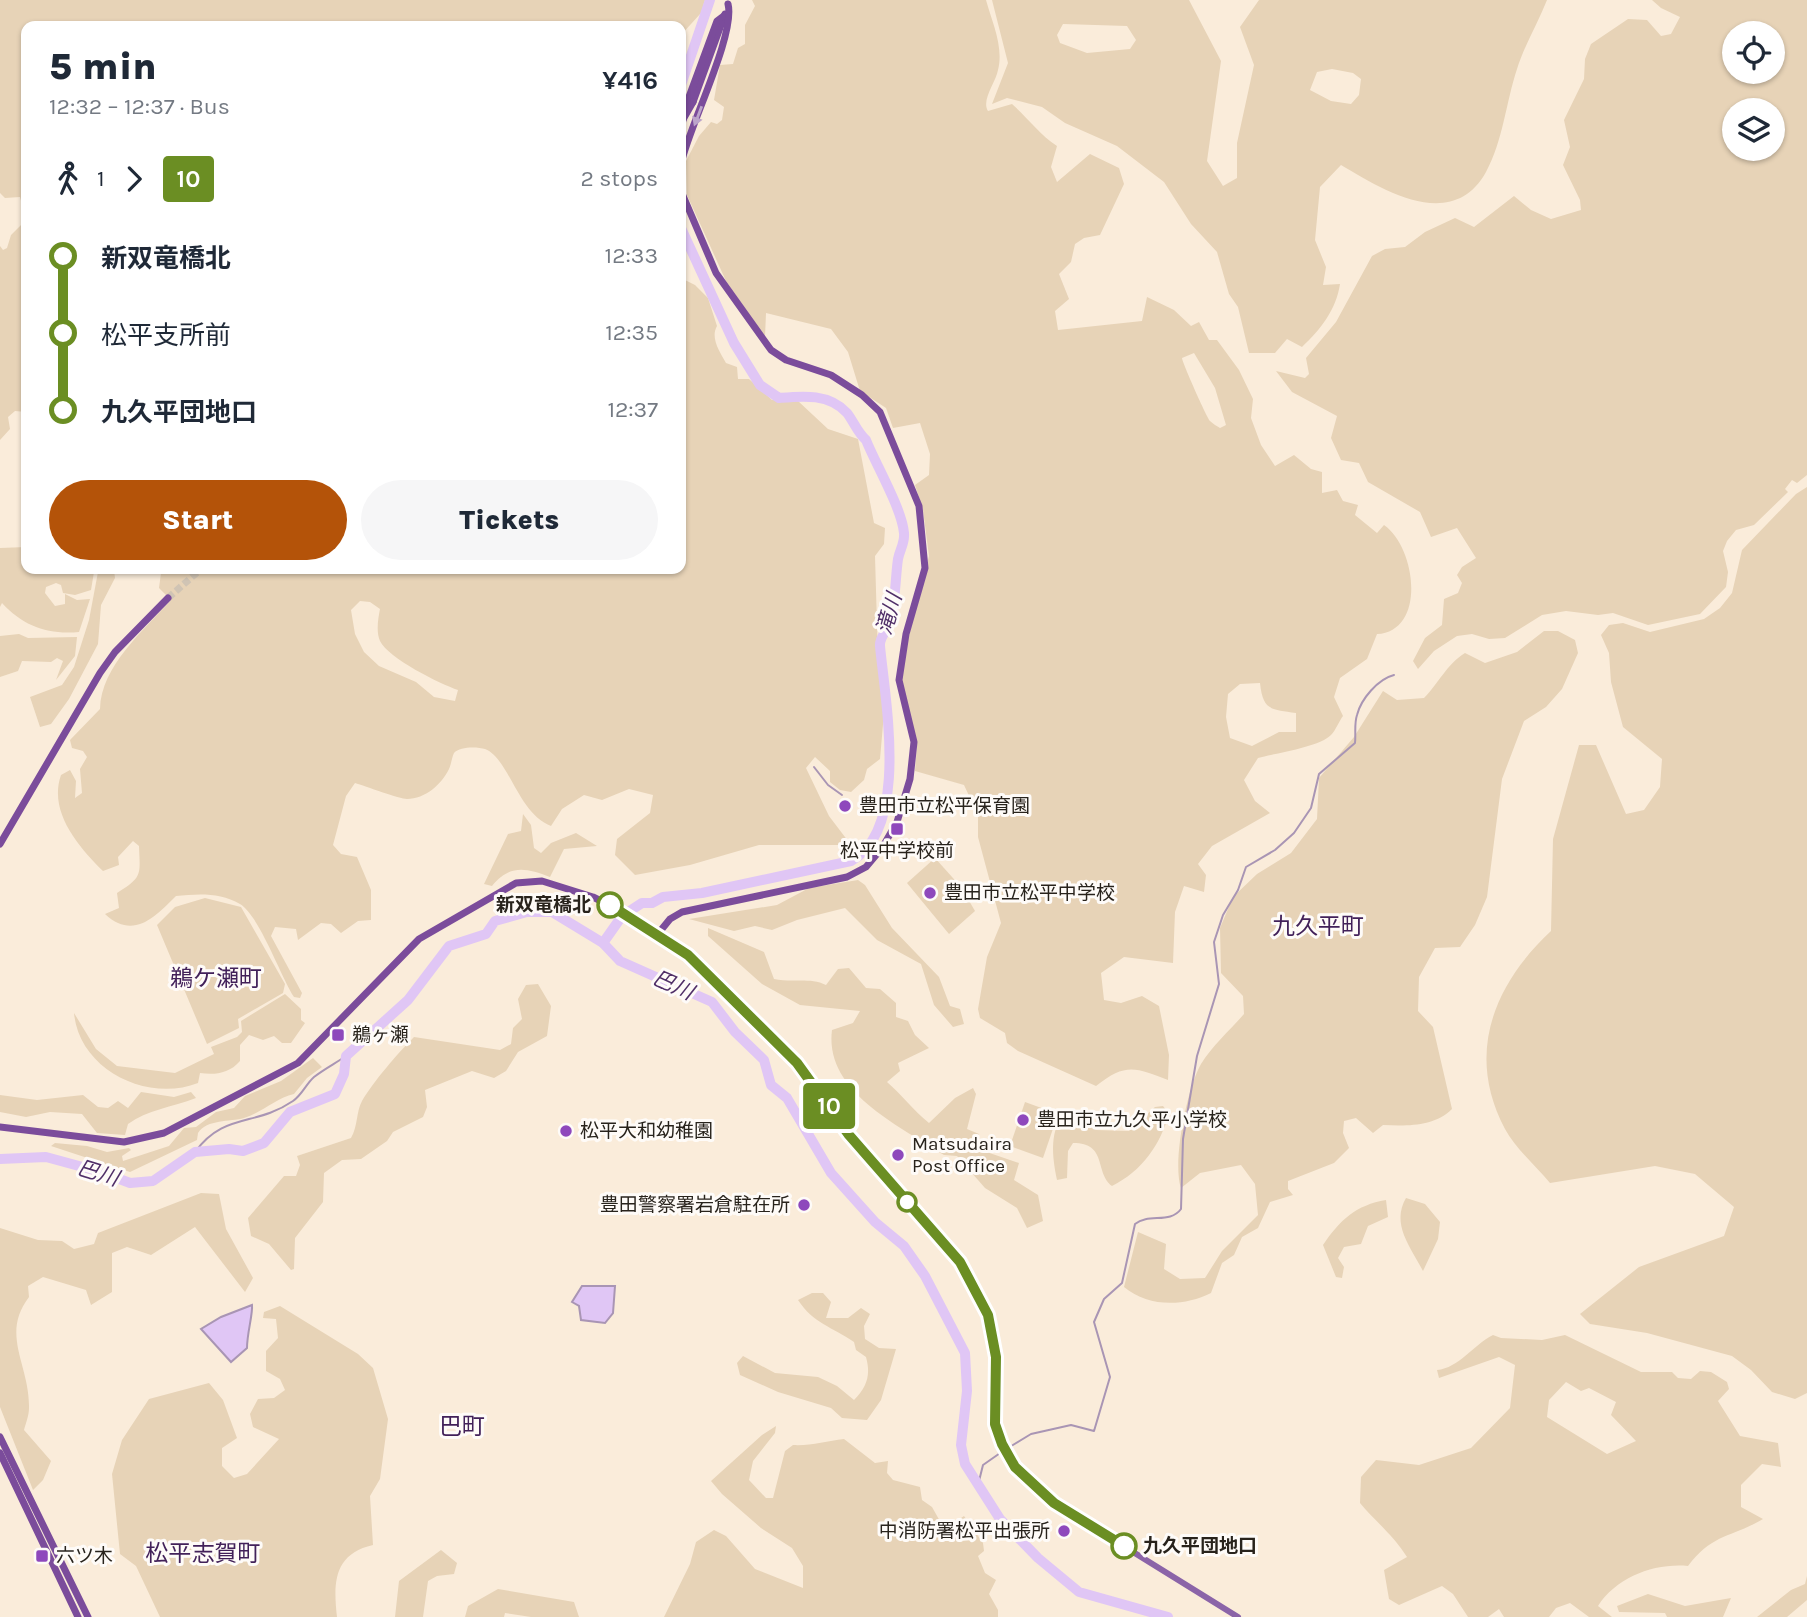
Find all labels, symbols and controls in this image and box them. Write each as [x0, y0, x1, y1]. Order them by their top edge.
map controls [1722, 21, 1785, 161]
button: locate [1722, 21, 1785, 84]
text: 5 min [49, 44, 157, 89]
text: ¥416 [602, 65, 658, 96]
text: 12:32 – 12:37 · Bus [49, 93, 230, 120]
button: layers [1722, 98, 1785, 161]
one-way arrow [692, 106, 703, 127]
icon: walk [49, 160, 87, 198]
icon: forward [115, 160, 153, 198]
text: 1 [97, 165, 105, 192]
text: 10 [177, 165, 200, 193]
text: 2 stops [580, 165, 658, 192]
text: 12:33 [605, 242, 658, 269]
text: 新双竜橋北 [101, 243, 231, 274]
text: 12:35 [605, 319, 658, 346]
text: 松平支所前 [101, 320, 231, 351]
text: 12:37 [607, 396, 658, 423]
text: 九久平団地口 [101, 397, 257, 428]
button: Start [49, 480, 347, 560]
button: Tickets [361, 480, 658, 560]
water label: 滝川 [872, 589, 907, 637]
place label: 豊田市立松平保育園 [859, 795, 1030, 817]
marker: 豊田市立松平保育園 [837, 798, 853, 814]
marker: 松平中学校前 [889, 821, 905, 837]
place label: 松平中学校前 [840, 840, 954, 862]
place label: 豊田市立松平中学校 [944, 882, 1115, 904]
marker: 豊田市立松平中学校 [922, 885, 938, 901]
marker: 新双竜橋北 [597, 892, 623, 918]
place label: 新双竜橋北 [496, 894, 591, 916]
district label: 九久平町 [1272, 913, 1364, 940]
district label: 鵜ケ瀬町 [170, 965, 262, 992]
water label: 巴川 [649, 965, 699, 1005]
place label: 鵜ヶ瀬 [352, 1024, 409, 1046]
marker: 鵜ヶ瀬 [330, 1027, 346, 1043]
line badge: 10 [798, 1083, 860, 1129]
text: 10 [817, 1092, 841, 1120]
place label: 豊田市立九久平小学校 [1037, 1109, 1227, 1131]
marker: 豊田市立九久平小学校 [1015, 1112, 1031, 1128]
place label: 松平大和幼稚園 [580, 1120, 713, 1142]
marker: 松平大和幼稚園 [558, 1123, 574, 1139]
place label: Matsudaira Post Office [912, 1133, 1012, 1177]
marker: Matsudaira Post Office [890, 1147, 906, 1163]
water label: 巴川 [74, 1155, 124, 1191]
unlabelled marker [897, 1192, 917, 1212]
place label: 豊田警察署岩倉駐在所 [600, 1194, 790, 1216]
marker: 豊田警察署岩倉駐在所 [796, 1197, 812, 1213]
district label: 巴町 [439, 1413, 485, 1440]
place label: 中消防署松平出張所 [879, 1520, 1050, 1542]
marker: 中消防署松平出張所 [1056, 1523, 1072, 1539]
marker: 九久平団地口 [1111, 1533, 1137, 1559]
place label: 九久平団地口 [1143, 1535, 1257, 1557]
district label: 松平志賀町 [146, 1540, 261, 1567]
place label: 六ツ木 [56, 1545, 113, 1567]
marker: 六ツ木 [34, 1548, 50, 1564]

